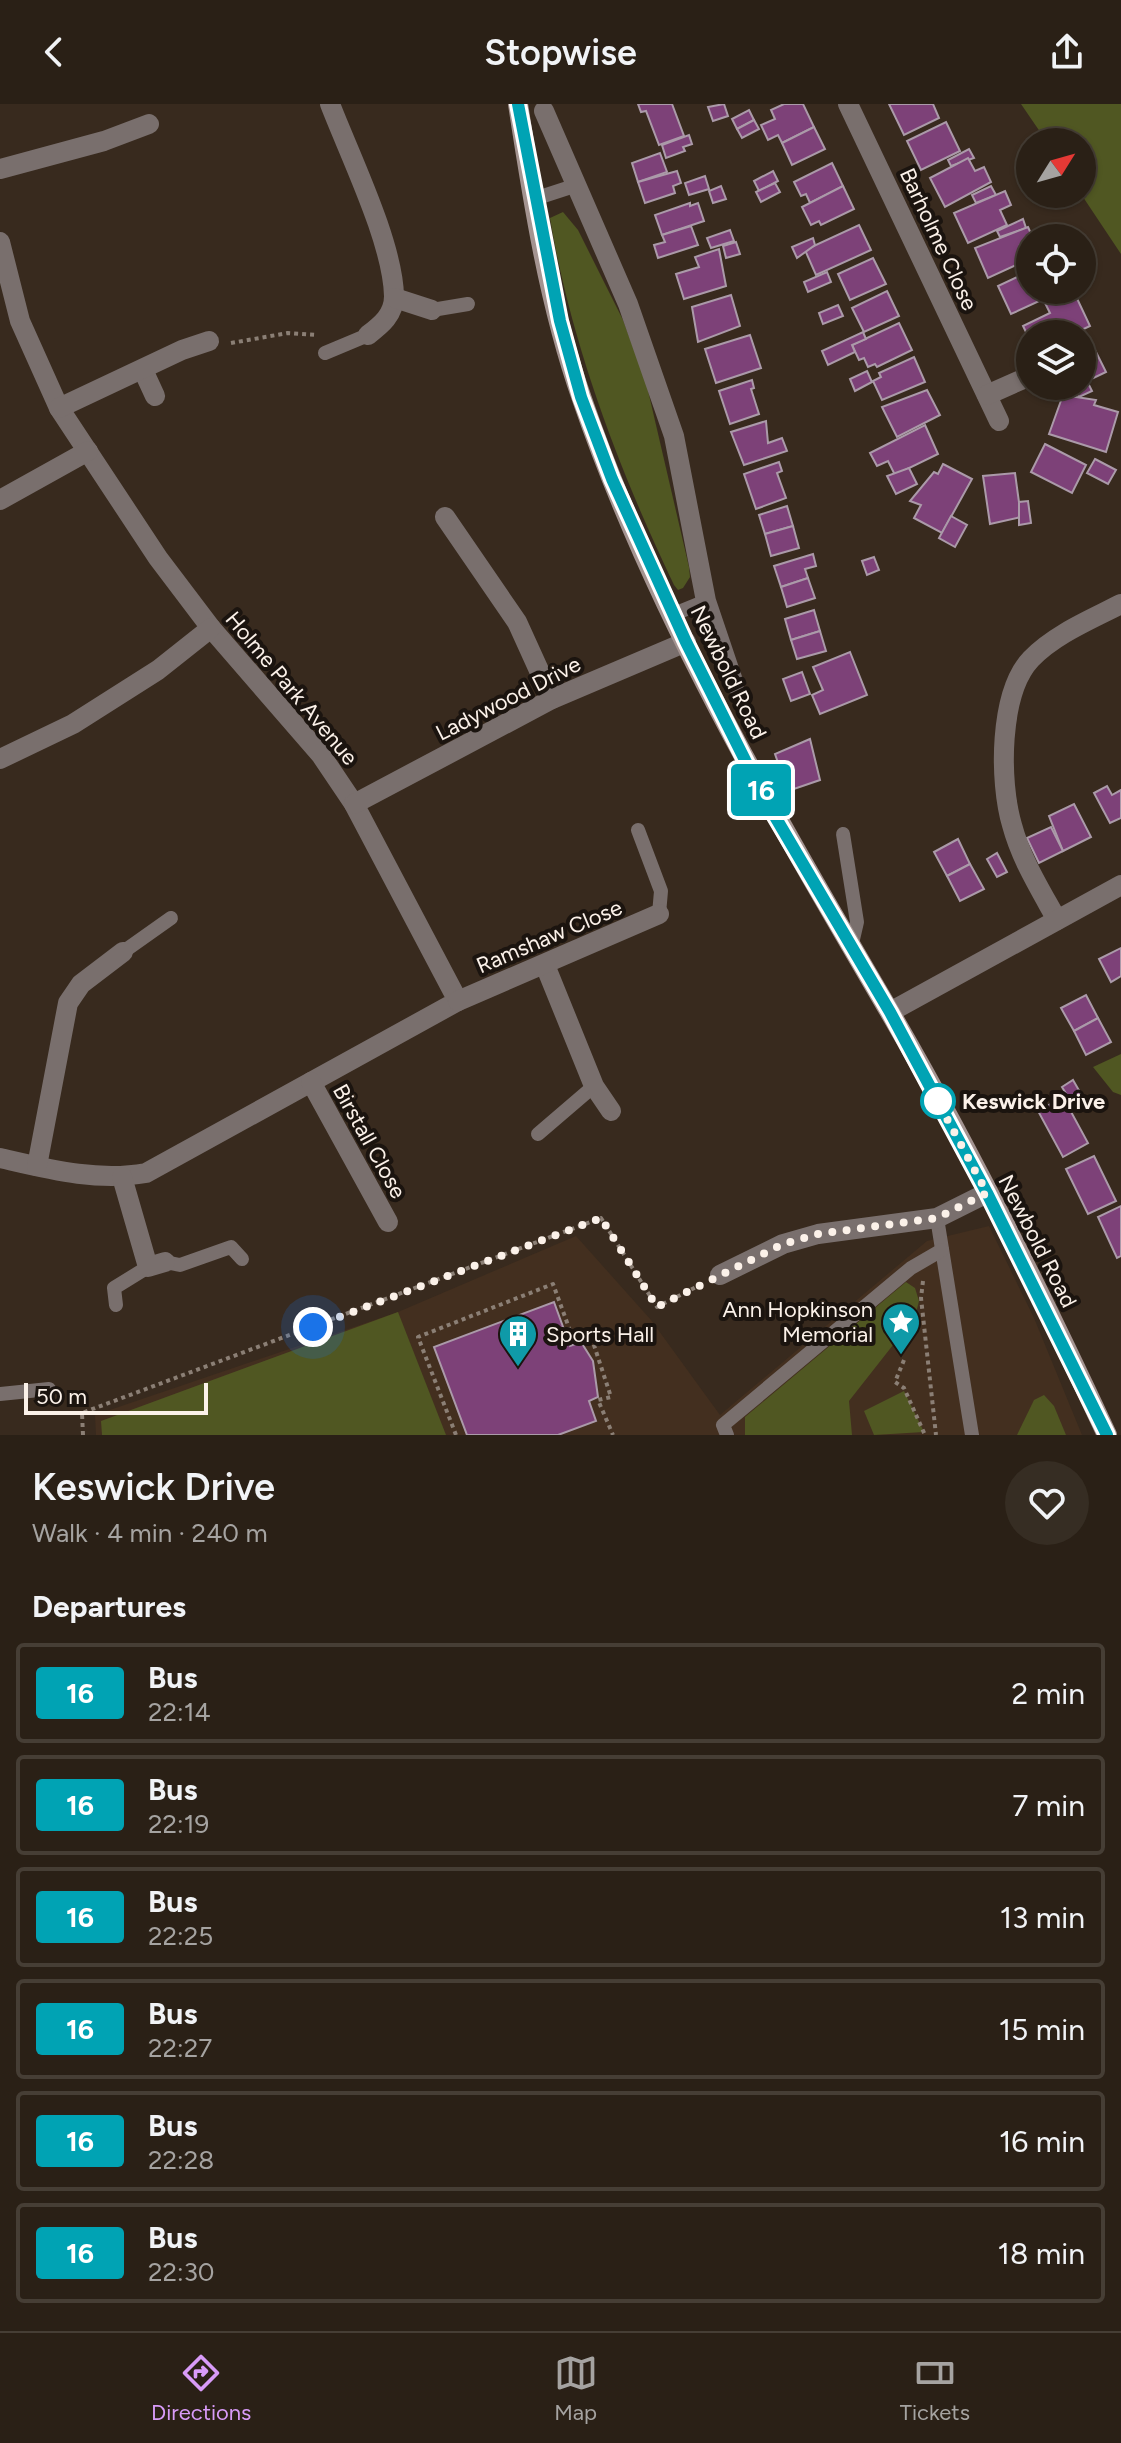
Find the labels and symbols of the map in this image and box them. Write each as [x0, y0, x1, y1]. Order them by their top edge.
north arrow [1016, 128, 1096, 208]
street label: Barholme Close [894, 164, 983, 315]
street label: Newbold Road [685, 601, 773, 744]
street label: Holme Park Avenue [220, 606, 364, 771]
street label: Ladywood Drive [431, 650, 585, 747]
line badge: 16 [725, 764, 797, 816]
street label: Ramshaw Close [472, 894, 626, 979]
street label: Birstall Close [327, 1079, 412, 1203]
marker: Keswick Drive [921, 1084, 955, 1118]
place label: Keswick Drive [962, 1088, 1105, 1115]
street label: Newbold Road [993, 1170, 1083, 1312]
place label: Ann Hopkinson Memorial [722, 1296, 873, 1348]
place icon: Ann Hopkinson Memorial [880, 1301, 922, 1356]
your location [293, 1307, 333, 1347]
building icon: Sports Hall [497, 1313, 539, 1368]
place label: Sports Hall [546, 1321, 654, 1348]
scale bar [24, 1379, 208, 1415]

